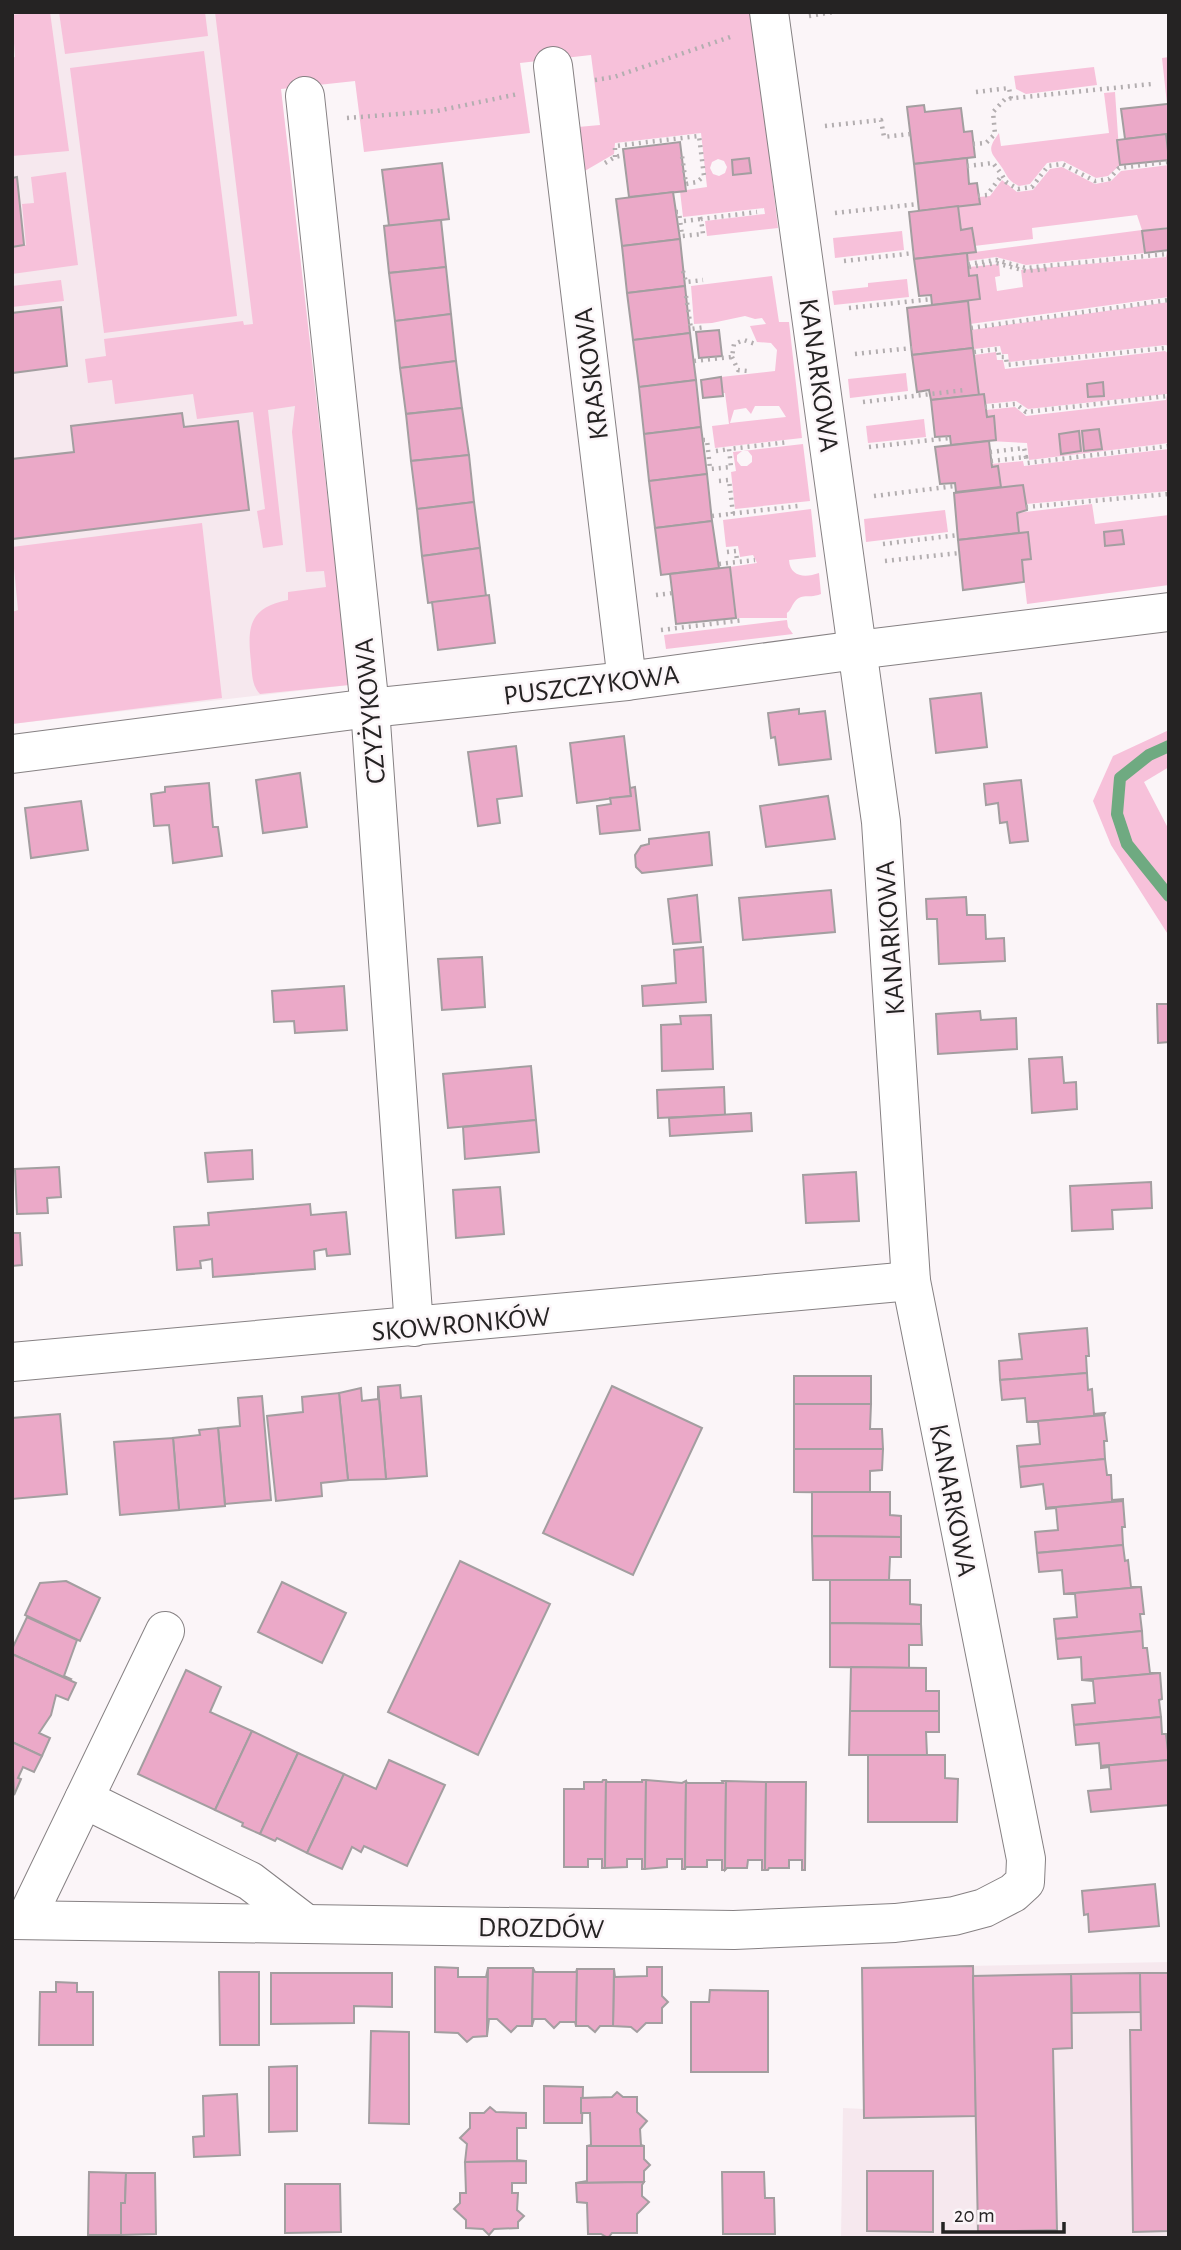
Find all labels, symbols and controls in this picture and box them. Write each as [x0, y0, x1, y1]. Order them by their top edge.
street label: KANARKOWA [793, 297, 843, 454]
street label: KRASKOWA [570, 306, 614, 441]
street label: CZYŻYKOWA [349, 637, 391, 785]
street label: PUSZCZYKOWA [502, 661, 681, 711]
street label: KANARKOWA [872, 860, 910, 1016]
street label: SKOWRONKÓW [370, 1300, 552, 1347]
street label: KANARKOWA [924, 1422, 981, 1579]
street label: DROZDÓW [478, 1911, 604, 1944]
scale bar [943, 2190, 1064, 2234]
text: 20 m [954, 2205, 995, 2226]

